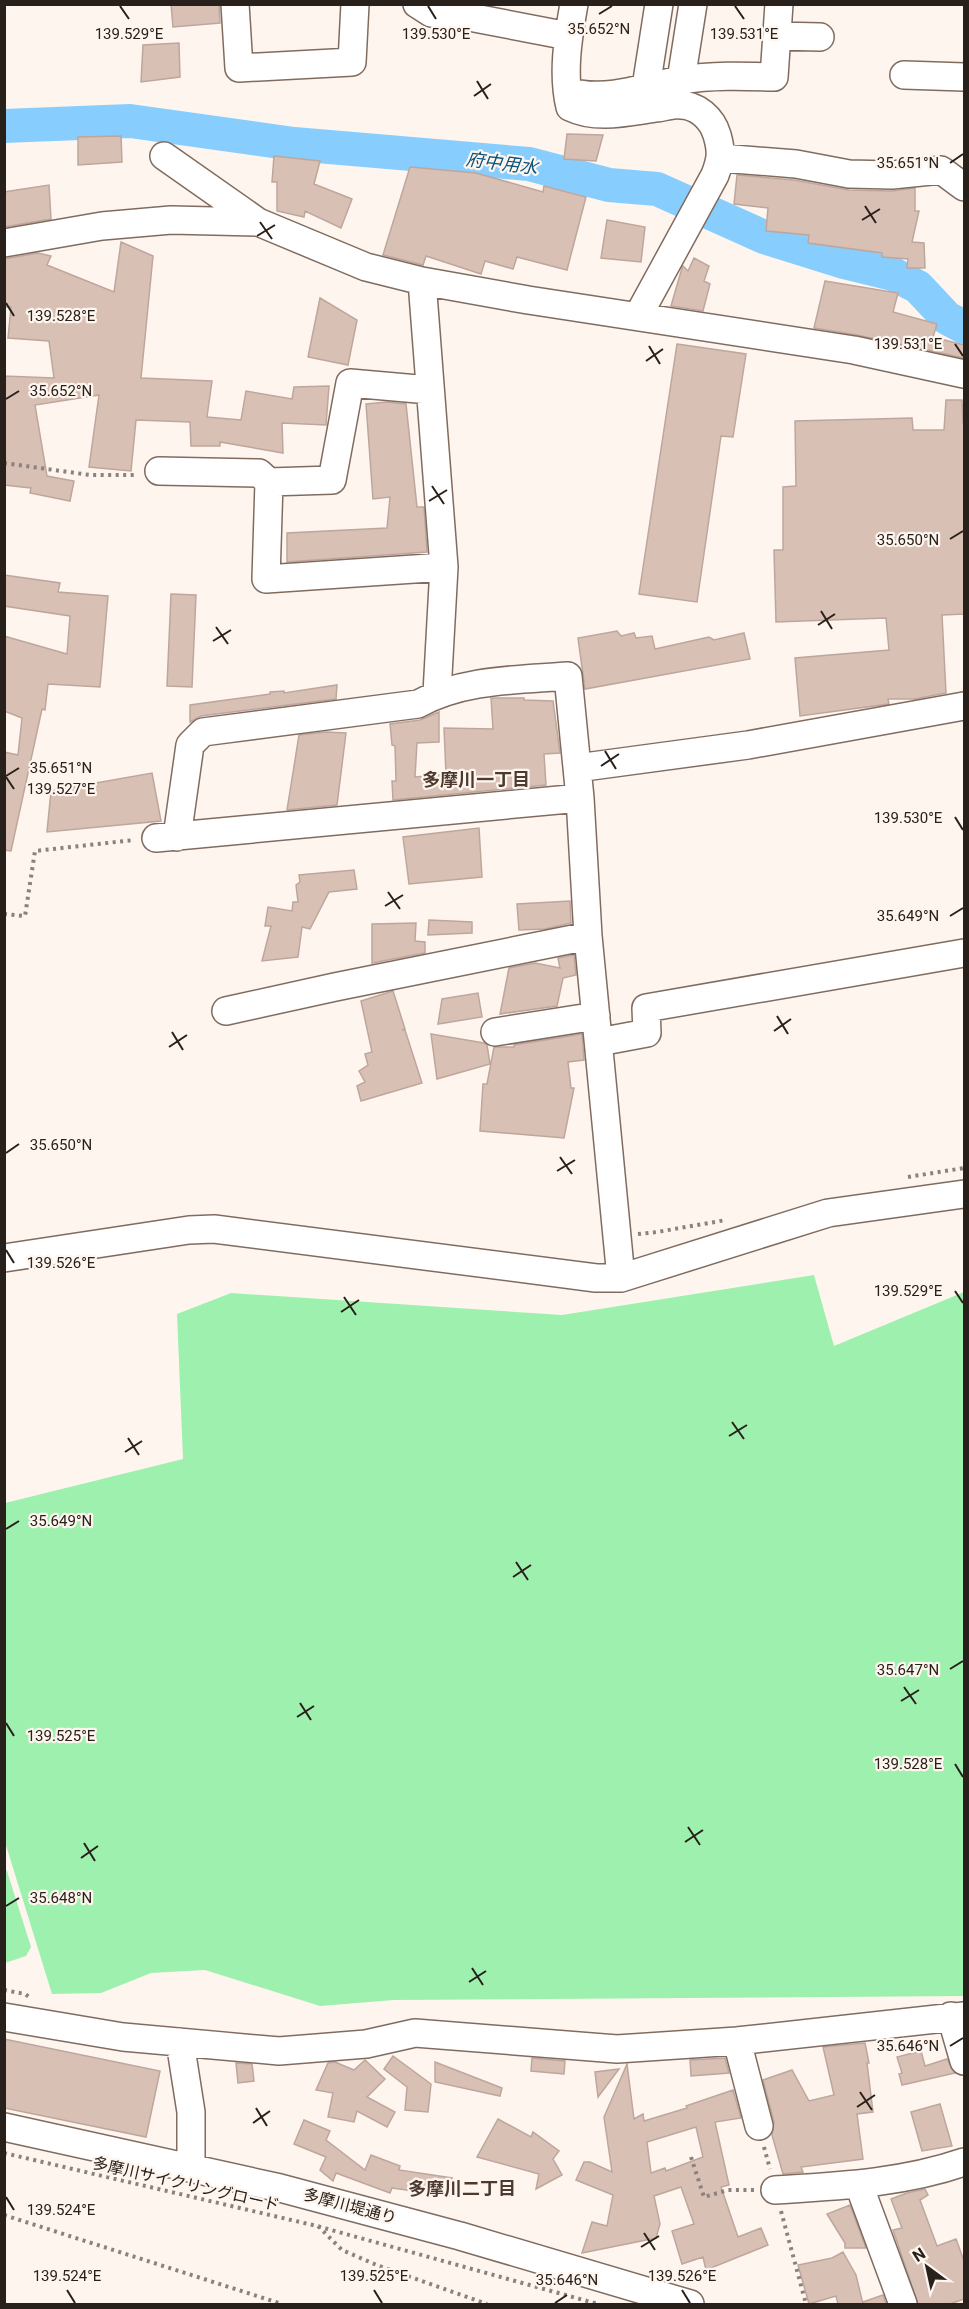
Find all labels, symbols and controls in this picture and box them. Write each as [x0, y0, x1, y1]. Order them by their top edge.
text: 35.652°N [568, 20, 630, 38]
text: 139.529°E [95, 25, 164, 43]
text: 139.530°E [402, 25, 471, 43]
text: 139.531°E [710, 25, 779, 43]
water label: 府中用水 [465, 148, 541, 178]
text: 35.651°N [877, 154, 939, 172]
text: 139.528°E [27, 307, 96, 325]
text: 139.531°E [874, 335, 943, 353]
text: 35.652°N [30, 382, 92, 400]
text: 35.650°N [877, 531, 939, 549]
text: 35.651°N [30, 759, 92, 777]
district label: 多摩川一丁目 [422, 769, 530, 790]
text: 139.527°E [27, 780, 96, 798]
text: 139.530°E [874, 809, 943, 827]
text: 35.649°N [877, 907, 939, 925]
text: 35.650°N [30, 1136, 92, 1154]
text: 139.526°E [27, 1254, 96, 1272]
text: 139.529°E [874, 1282, 943, 1300]
text: 35.649°N [30, 1512, 92, 1530]
text: 35.647°N [877, 1661, 939, 1679]
text: 139.525°E [27, 1727, 96, 1745]
text: 139.528°E [874, 1755, 943, 1773]
text: 35.648°N [30, 1889, 92, 1907]
text: 35.646°N [877, 2037, 939, 2055]
street label: 多摩川サイクリングロード [90, 2153, 282, 2215]
district label: 多摩川二丁目 [408, 2178, 516, 2199]
street label: 多摩川堤通り [301, 2184, 399, 2228]
text: 139.524°E [27, 2201, 96, 2219]
north arrow [897, 2237, 957, 2297]
text: N [909, 2244, 929, 2266]
text: 139.524°E [33, 2267, 102, 2285]
text: 139.525°E [340, 2267, 409, 2285]
text: 139.526°E [648, 2267, 717, 2285]
text: 35.646°N [536, 2271, 598, 2289]

